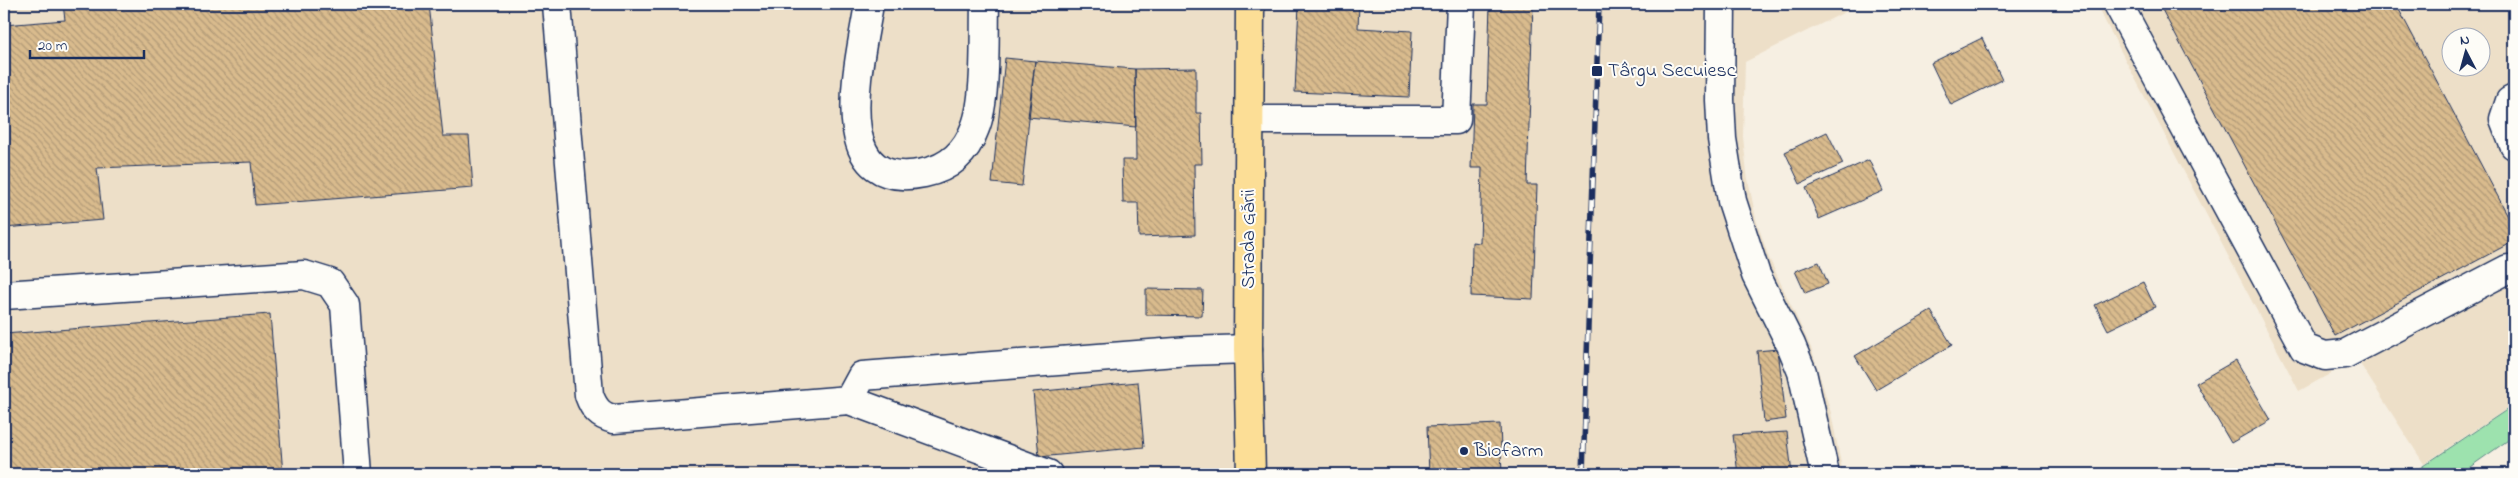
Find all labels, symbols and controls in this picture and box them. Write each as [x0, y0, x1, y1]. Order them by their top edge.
scale bar [30, 28, 144, 60]
north arrow [2440, 28, 2490, 78]
text: N [2459, 30, 2471, 51]
text: 20 m [38, 35, 68, 57]
place label: Târgu Secuiesc [1608, 57, 1736, 87]
marker: Târgu Secuiesc [1590, 64, 1604, 78]
street label: Strada Gării [1235, 189, 1264, 289]
place label: Biofarm [1473, 437, 1543, 466]
marker: Biofarm [1458, 445, 1470, 457]

